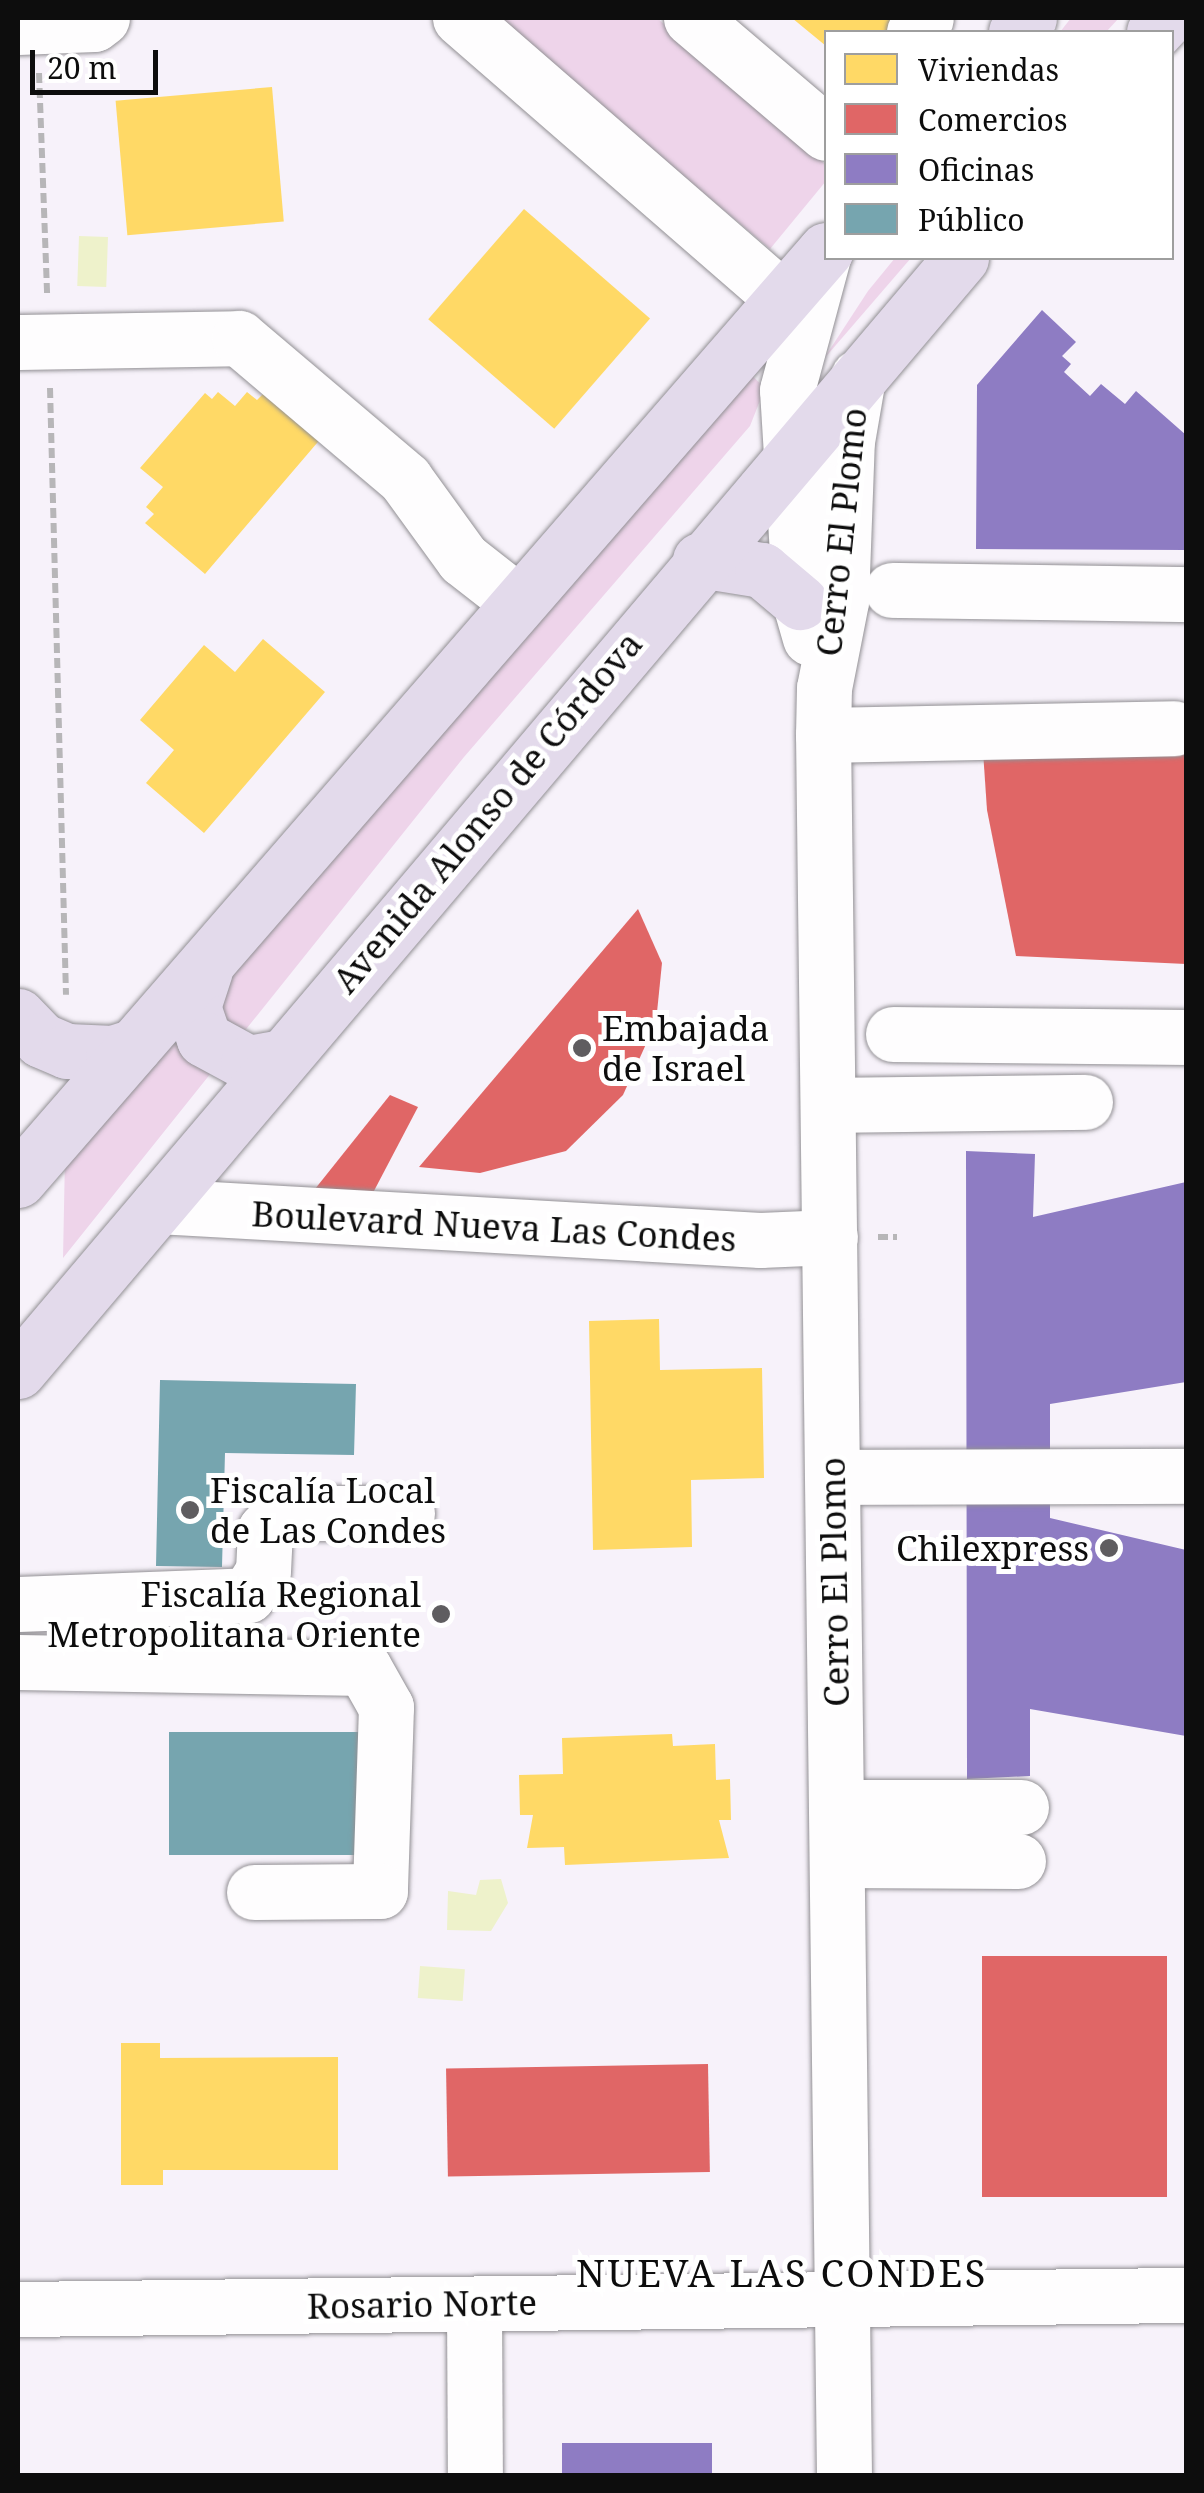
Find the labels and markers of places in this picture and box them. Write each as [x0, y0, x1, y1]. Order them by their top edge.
place label: Embajada de Israel [602, 1007, 769, 1089]
marker: Embajada de Israel [571, 1037, 593, 1059]
place label: Fiscalía Local de Las Condes [210, 1469, 446, 1551]
marker: Fiscalía Local de Las Condes [179, 1499, 201, 1521]
place label: Chilexpress [896, 1527, 1089, 1569]
marker: Chilexpress [1098, 1537, 1120, 1559]
place label: Fiscalía Regional Metropolitana Oriente [47, 1573, 421, 1655]
marker: Fiscalía Regional Metropolitana Oriente [430, 1603, 452, 1625]

